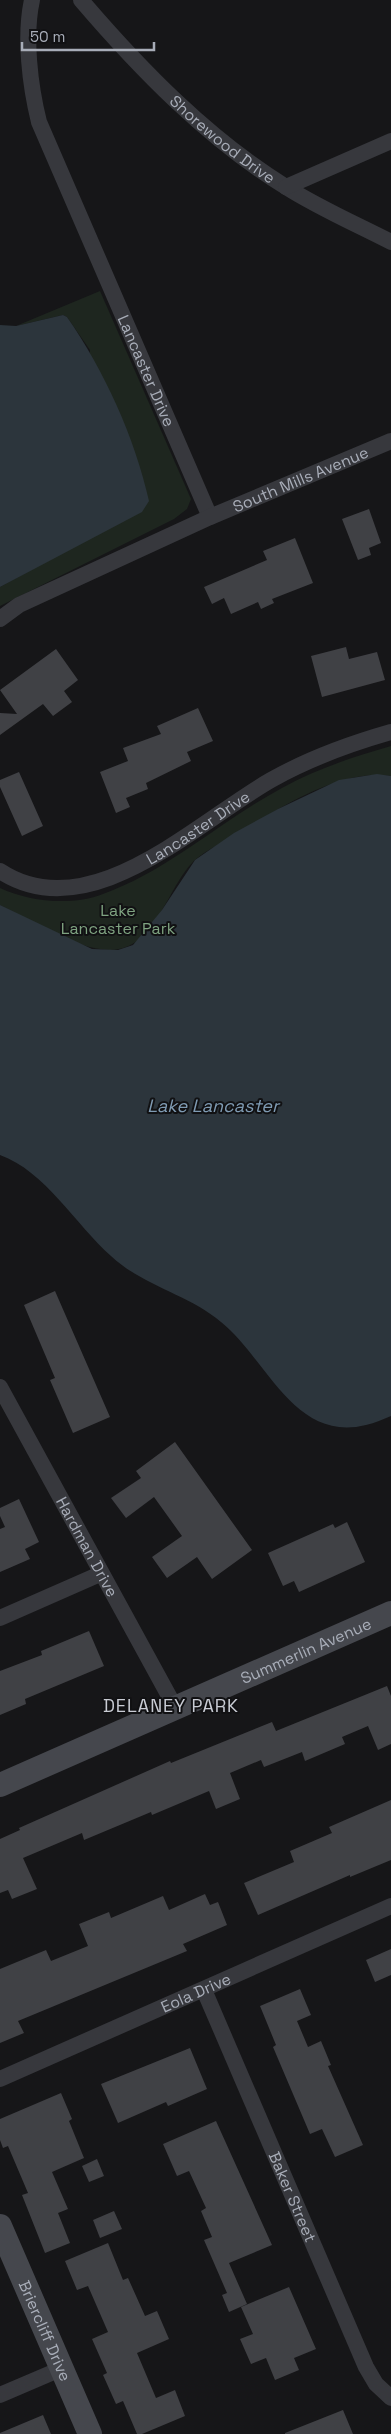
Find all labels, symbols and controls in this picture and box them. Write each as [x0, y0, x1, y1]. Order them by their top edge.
scale bar [22, 20, 155, 52]
text: 50 m [30, 27, 65, 46]
street label: Shorewood Drive [165, 90, 279, 188]
street label: Lancaster Drive [113, 311, 180, 430]
street label: South Mills Avenue [229, 441, 372, 517]
street label: Lancaster Drive [142, 786, 254, 869]
park label: Lake Lancaster Park [61, 900, 176, 939]
water label: Lake Lancaster [147, 1094, 281, 1117]
street label: Hardman Drive [51, 1493, 123, 1600]
street label: Summerlin Avenue [237, 1613, 374, 1688]
district label: DELANEY PARK [103, 1694, 239, 1717]
street label: Eola Drive [157, 1968, 234, 2017]
street label: Baker Street [264, 2148, 322, 2245]
street label: Briercliff Drive [14, 2277, 76, 2384]

